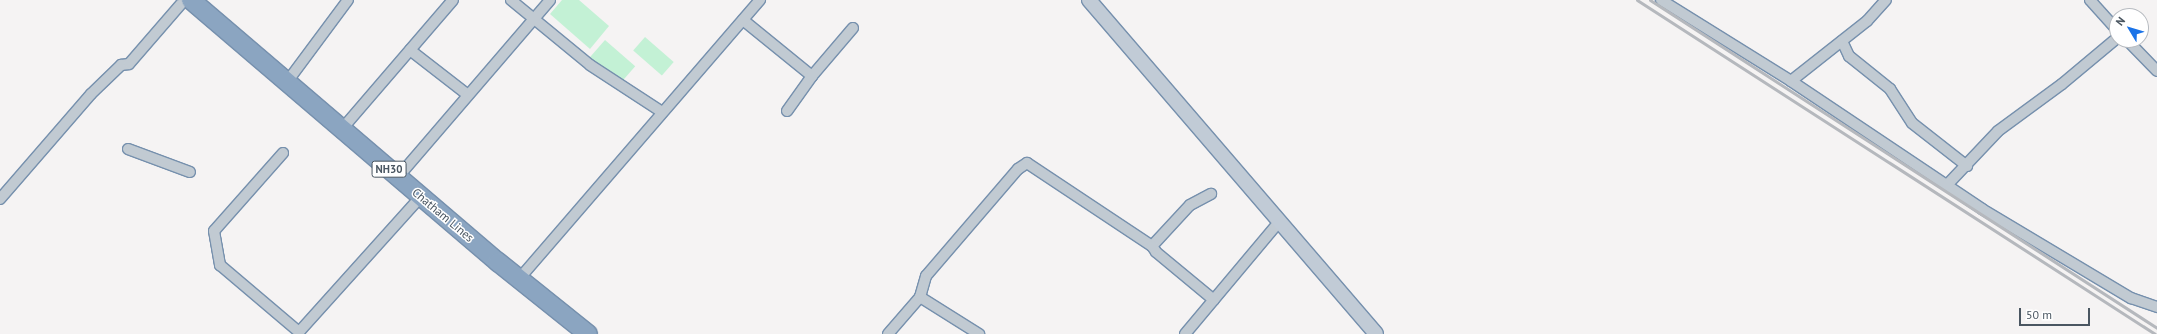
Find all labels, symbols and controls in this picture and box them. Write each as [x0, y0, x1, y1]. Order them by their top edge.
north arrow [2109, 8, 2149, 48]
text: N [2113, 14, 2128, 28]
road number: NH30 [371, 160, 407, 178]
street label: Chatham Lines [409, 185, 477, 245]
scale bar [2021, 300, 2092, 326]
text: 50 m [2026, 307, 2052, 322]

